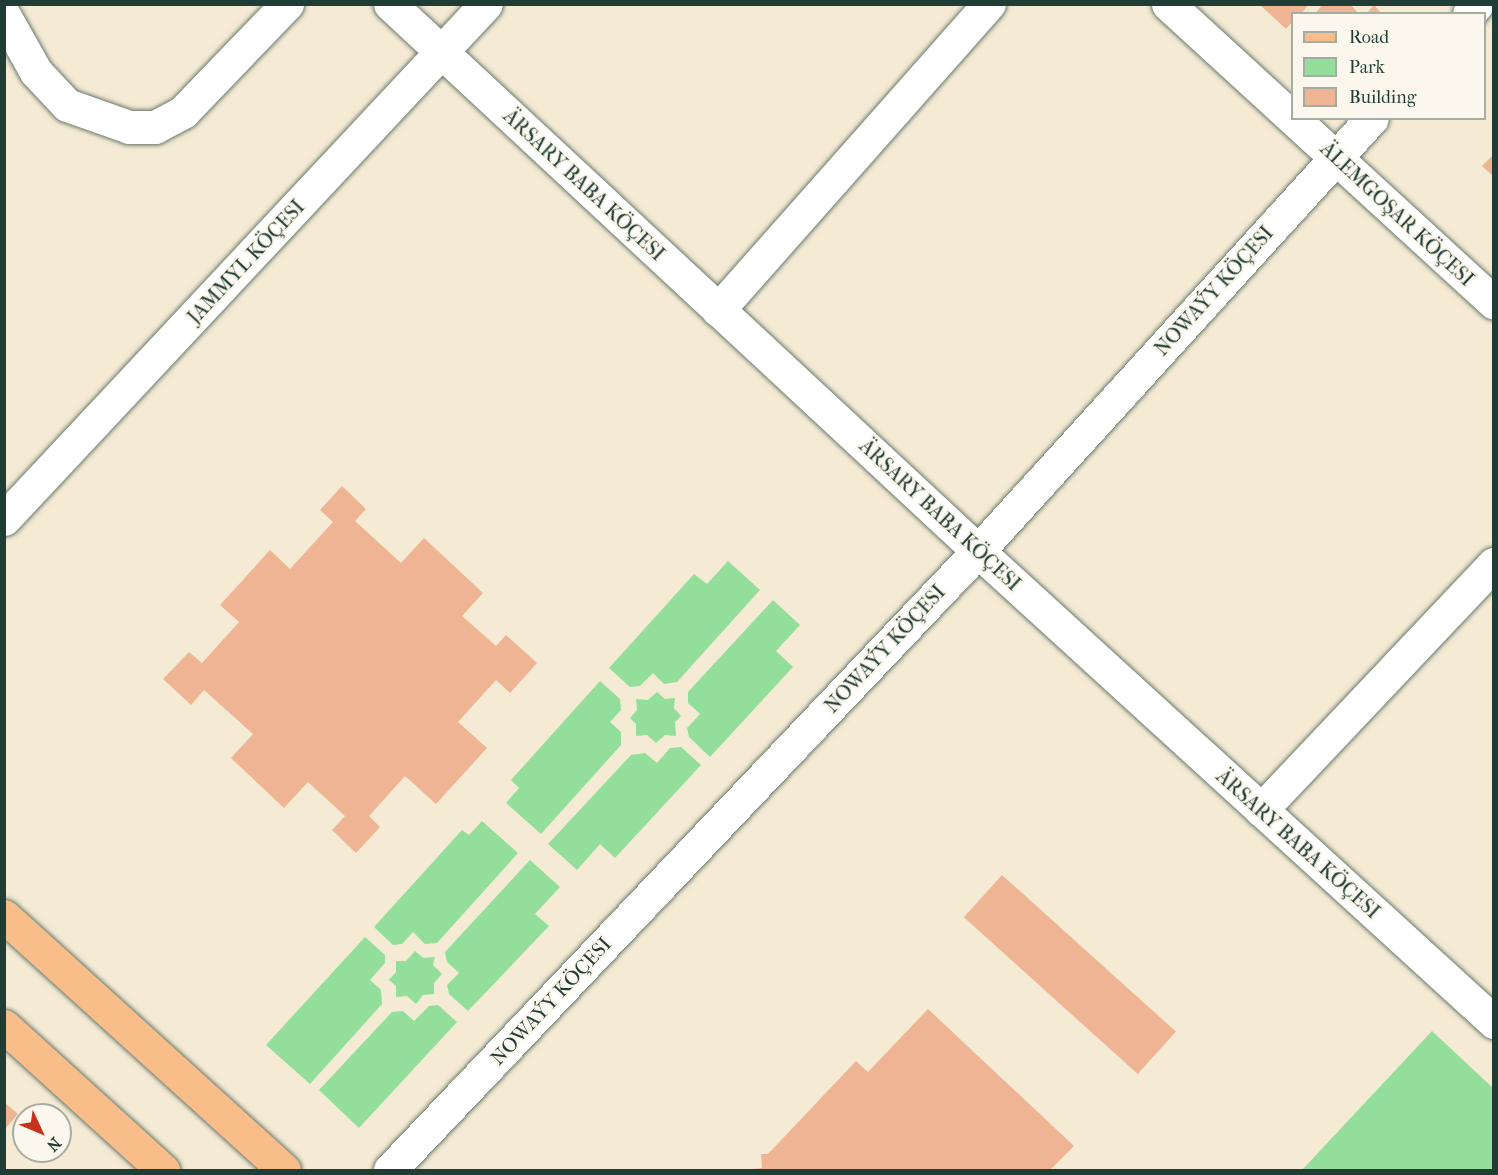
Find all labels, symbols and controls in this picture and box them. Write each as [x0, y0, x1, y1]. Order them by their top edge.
legend [1291, 12, 1486, 120]
text: Road [1349, 27, 1389, 48]
text: Park [1349, 57, 1385, 78]
text: Building [1349, 87, 1416, 108]
street label: ÄRSARY BABA KÖÇESI [498, 104, 670, 266]
street label: ÄLEMGOŞAR KÖÇESI [1315, 137, 1479, 291]
street label: JAMMYL KÖÇESI [182, 195, 310, 329]
street label: NOWAÝY KÖÇESI [1150, 221, 1278, 361]
street label: ÄRSARY BABA KÖÇESI [854, 434, 1026, 596]
street label: NOWAÝY KÖÇESI [820, 580, 950, 718]
street label: ÄRSARY BABA KÖÇESI [1211, 764, 1385, 924]
street label: NOWAÝY KÖÇESI [486, 932, 616, 1070]
north arrow [12, 1103, 72, 1163]
text: N [43, 1133, 65, 1155]

